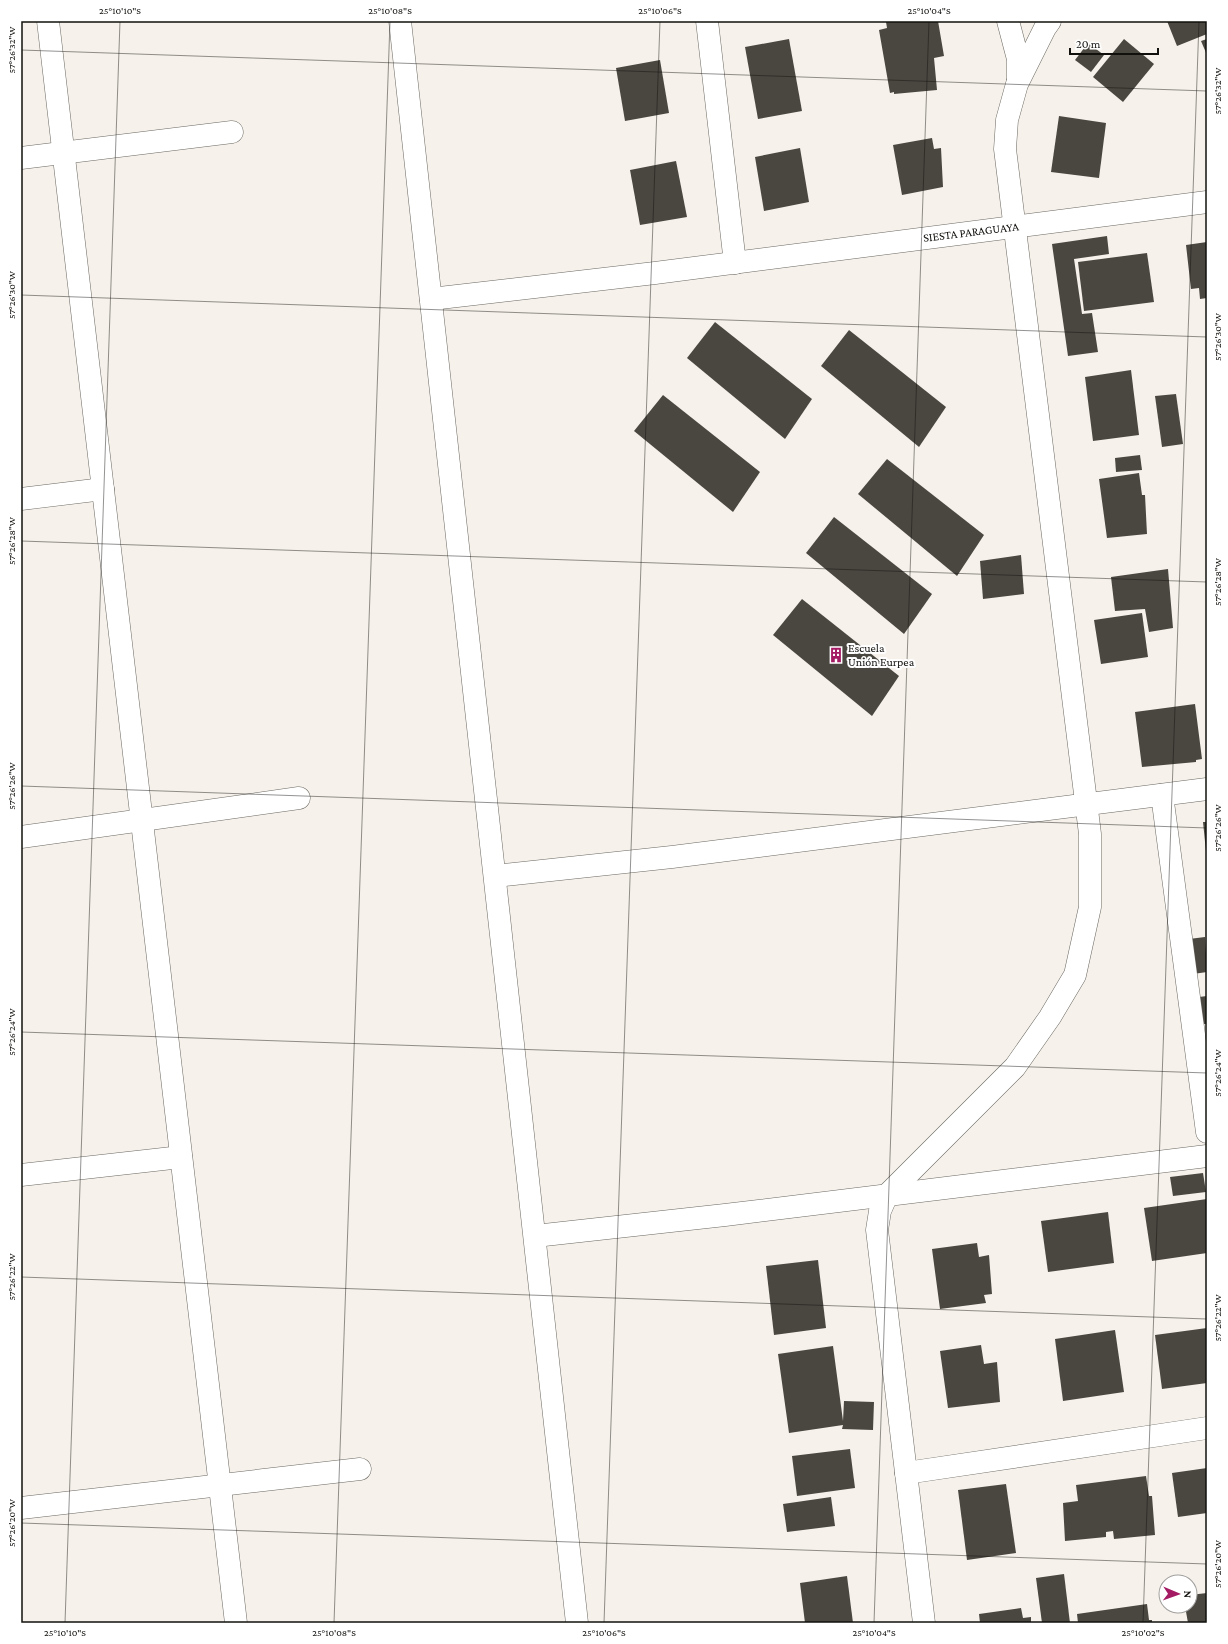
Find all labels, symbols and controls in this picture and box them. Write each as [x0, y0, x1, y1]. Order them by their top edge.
text: 25°10'10"S [99, 5, 141, 16]
text: 25°10'08"S [368, 5, 412, 16]
text: 25°10'06"S [638, 5, 682, 16]
text: 25°10'04"S [907, 5, 951, 16]
text: 57°26'32"W [6, 26, 17, 73]
scale bar [1070, 30, 1158, 56]
text: 20 m [1076, 37, 1101, 51]
text: 57°26'32"W [1212, 67, 1223, 114]
street label: SIESTA PARAGUAYA [922, 219, 1020, 245]
text: 57°26'30"W [6, 270, 17, 319]
text: 57°26'30"W [1212, 312, 1223, 361]
text: 57°26'28"W [6, 516, 17, 565]
text: 57°26'28"W [1212, 557, 1223, 606]
place label: Escuela Unión Eurpea [848, 641, 915, 669]
building icon: Escuela Unión Eurpea [827, 646, 845, 664]
text: 57°26'26"W [6, 761, 17, 810]
text: 57°26'26"W [1212, 803, 1223, 852]
text: 57°26'24"W [6, 1007, 17, 1056]
text: 57°26'24"W [1212, 1048, 1223, 1097]
text: 57°26'22"W [6, 1253, 17, 1301]
text: 57°26'22"W [1212, 1294, 1223, 1342]
text: 57°26'20"W [6, 1498, 17, 1547]
text: 57°26'20"W [1212, 1539, 1223, 1588]
north arrow [1158, 1574, 1198, 1614]
text: N [1182, 1590, 1194, 1599]
text: 25°10'10"S [44, 1627, 86, 1638]
text: 25°10'08"S [312, 1627, 356, 1638]
text: 25°10'06"S [582, 1627, 626, 1638]
text: 25°10'04"S [852, 1627, 896, 1638]
text: 25°10'02"S [1122, 1627, 1165, 1638]

